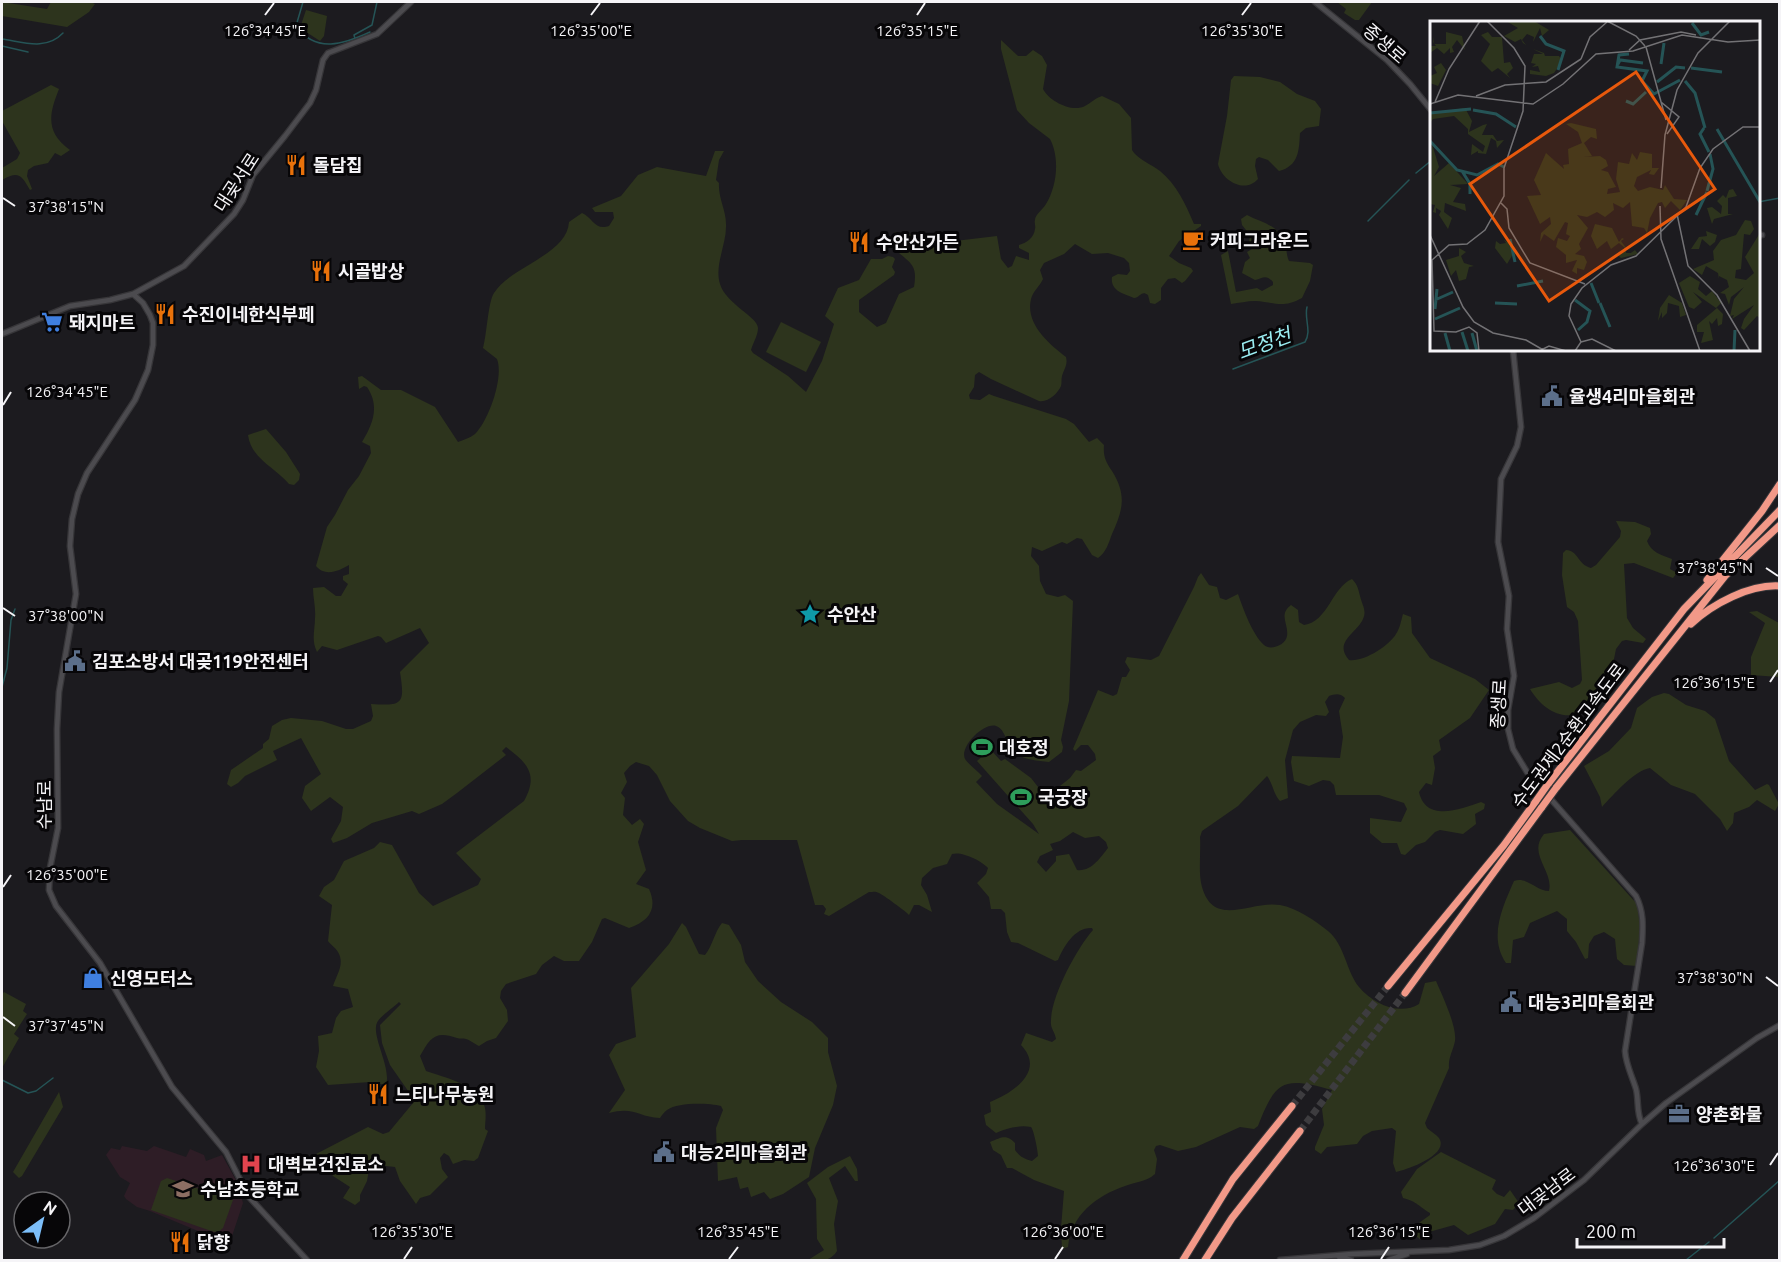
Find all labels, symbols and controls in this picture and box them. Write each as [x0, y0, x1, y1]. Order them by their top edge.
street label: 종생로 [1360, 19, 1410, 67]
inset map [1430, 21, 1760, 351]
text: 126°34'45"E [224, 22, 306, 39]
text: 126°35'00"E [550, 22, 632, 39]
text: 126°35'15"E [876, 22, 958, 39]
text: 126°35'30"E [1201, 22, 1283, 39]
street label: 대곶서로 [210, 149, 262, 215]
restaurant icon: 돌담집 [284, 153, 308, 177]
place label: 돌담집 [313, 155, 363, 175]
text: 37°38'15"N [28, 198, 104, 215]
cafe icon: 커피그라운드 [1181, 228, 1205, 252]
restaurant icon: 수안산가든 [847, 230, 871, 254]
place label: 커피그라운드 [1210, 230, 1309, 250]
place label: 수안산가든 [876, 232, 959, 252]
restaurant icon: 시골밥상 [309, 259, 333, 283]
place label: 시골밥상 [338, 261, 405, 281]
restaurant icon: 수진이네한식부페 [153, 302, 177, 326]
place label: 수진이네한식부페 [182, 304, 314, 324]
supermarket icon: 돼지마트 [40, 310, 64, 334]
place label: 돼지마트 [69, 312, 135, 332]
water label: 모정천 [1234, 322, 1296, 363]
text: 126°34'45"E [26, 383, 108, 400]
public building icon: 율생4리마을회관 [1540, 384, 1564, 408]
place label: 율생4리마을회관 [1569, 386, 1696, 406]
text: 37°38'45"N [1677, 559, 1753, 576]
place icon: 수안산 [798, 602, 822, 626]
place label: 수안산 [827, 604, 877, 624]
text: 37°38'00"N [28, 607, 104, 624]
public building icon: 김포소방서 대곶119안전센터 [63, 649, 87, 673]
place label: 김포소방서 대곶119안전센터 [92, 651, 309, 671]
street label: 수도권제2순환고속도로 [1507, 659, 1629, 811]
text: 126°36'15"E [1673, 674, 1755, 691]
street label: 종생로 [1487, 679, 1509, 729]
sports icon: 대호정 [970, 735, 994, 759]
place label: 대호정 [999, 737, 1049, 757]
street label: 수남로 [34, 780, 54, 830]
sports icon: 국궁장 [1009, 785, 1033, 809]
place label: 국궁장 [1038, 787, 1088, 807]
text: 126°35'00"E [26, 866, 108, 883]
shop icon: 신영모터스 [81, 966, 105, 990]
place label: 신영모터스 [110, 968, 193, 988]
text: 37°38'30"N [1677, 969, 1753, 986]
public building icon: 대능3리마을회관 [1499, 990, 1523, 1014]
place label: 대능3리마을회관 [1528, 992, 1655, 1012]
text: 37°37'45"N [28, 1017, 104, 1034]
restaurant icon: 느티나무농원 [366, 1082, 390, 1106]
place label: 느티나무농원 [395, 1084, 494, 1104]
office icon: 양촌화물 [1667, 1102, 1691, 1126]
place label: 양촌화물 [1696, 1104, 1762, 1124]
public building icon: 대능2리마을회관 [652, 1140, 676, 1164]
place label: 대능2리마을회관 [681, 1142, 808, 1162]
hospital icon: 대벽보건진료소 [239, 1152, 263, 1176]
place label: 대벽보건진료소 [268, 1154, 384, 1174]
text: 126°36'30"E [1673, 1157, 1755, 1174]
street label: 대곶남로 [1514, 1163, 1578, 1219]
school or university icon: 수남초등학교 [171, 1177, 195, 1201]
place label: 수남초등학교 [200, 1179, 299, 1199]
north arrow [12, 1190, 72, 1250]
text: N [40, 1197, 60, 1218]
scale bar [1577, 1211, 1724, 1249]
text: 200 m [1586, 1221, 1636, 1241]
text: 126°35'30"E [371, 1223, 453, 1240]
text: 126°35'45"E [697, 1223, 779, 1240]
text: 126°36'00"E [1022, 1223, 1104, 1240]
text: 126°36'15"E [1348, 1223, 1430, 1240]
restaurant icon: 닭향 [168, 1230, 192, 1254]
place label: 닭향 [197, 1232, 230, 1252]

